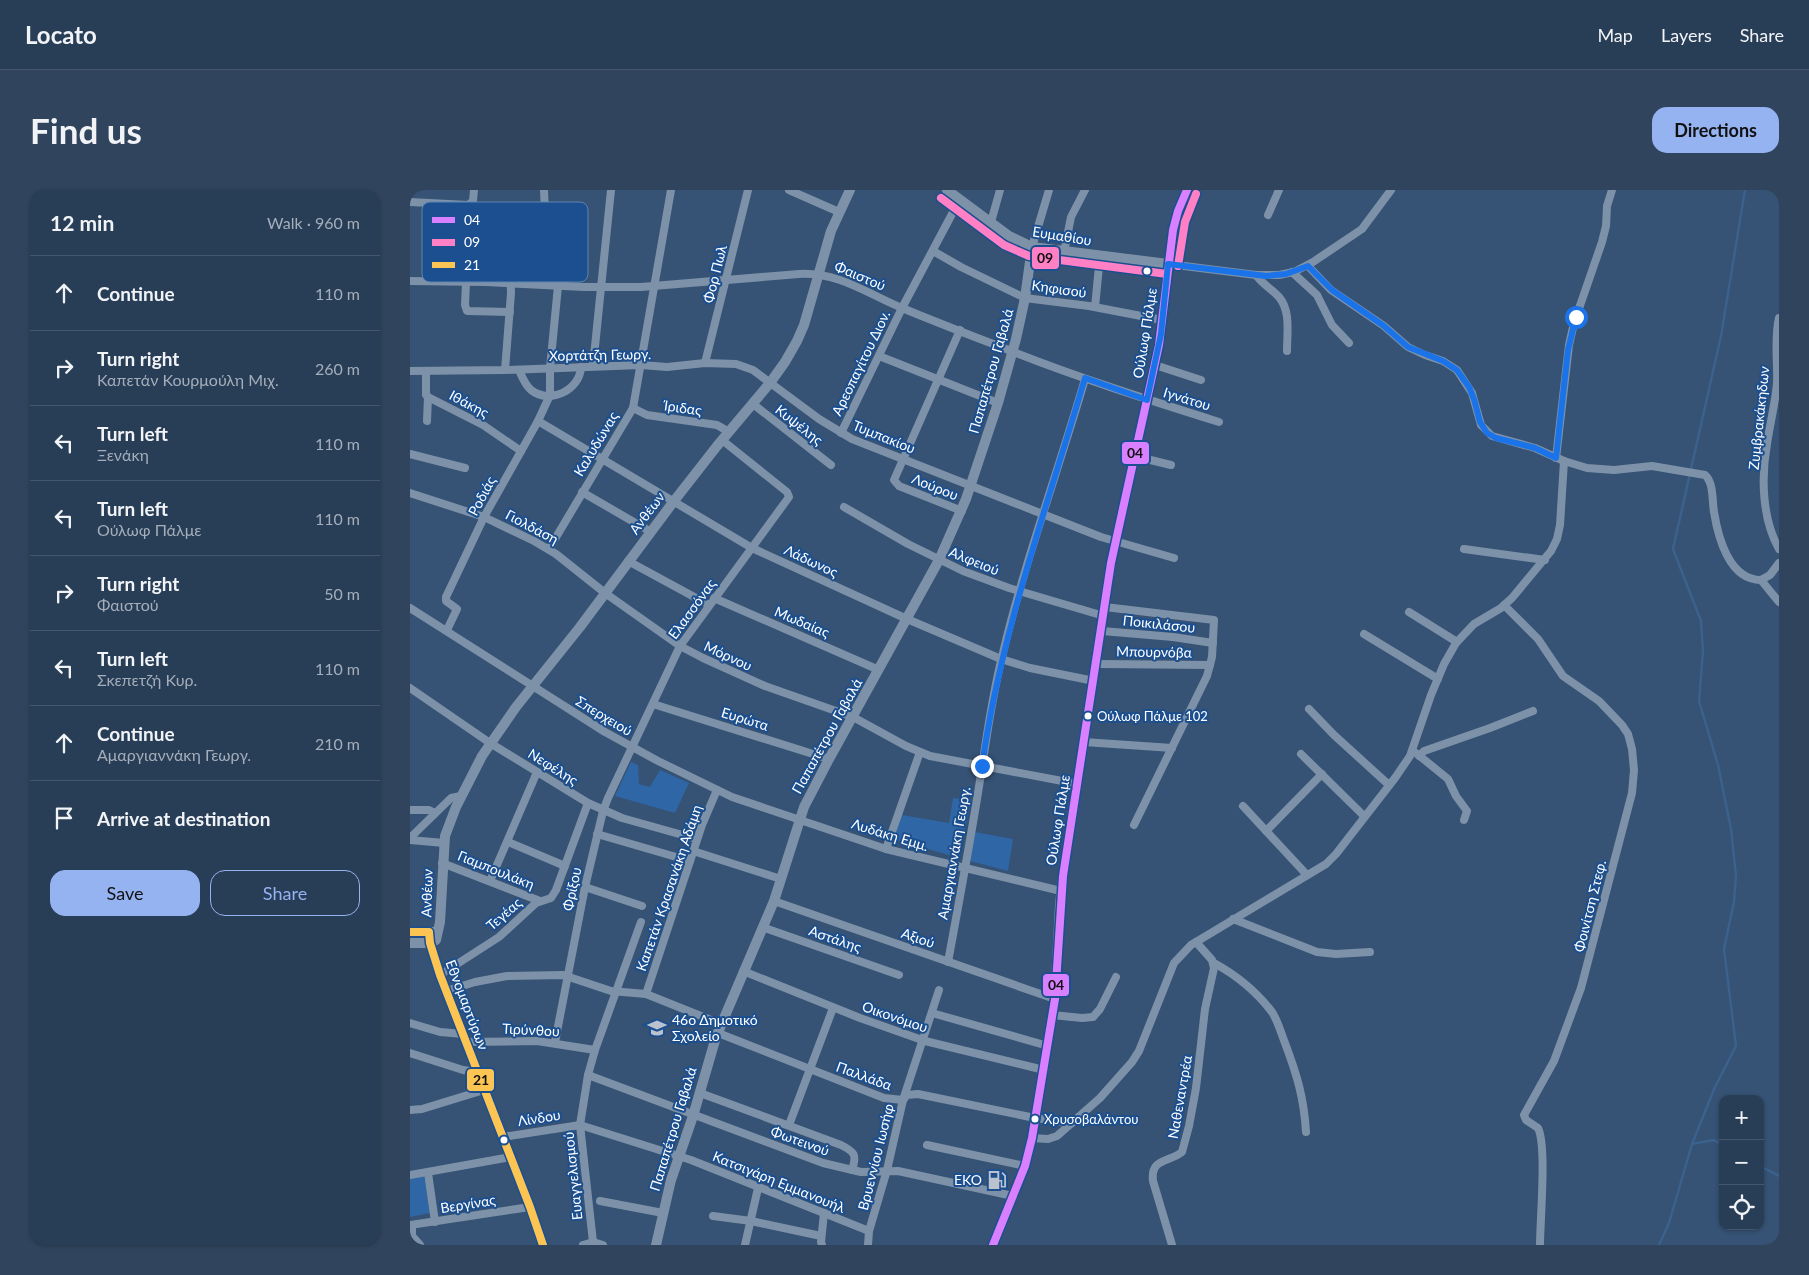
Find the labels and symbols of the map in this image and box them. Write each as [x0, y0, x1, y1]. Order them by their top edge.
legend [422, 202, 588, 282]
text: 04 [464, 211, 480, 228]
street label: Ευμαθίου [1031, 222, 1093, 249]
text: 09 [464, 233, 480, 250]
street label: Φορ Πωλ [699, 243, 730, 305]
line badge: 09 [1031, 246, 1060, 270]
text: 09 [1037, 249, 1053, 266]
text: 21 [464, 256, 480, 273]
street label: Φαιστού [832, 257, 888, 294]
unlabelled marker [1142, 266, 1152, 276]
street label: Κηφισού [1031, 276, 1088, 301]
street label: Ούλωφ Πάλμε [1129, 286, 1160, 379]
street label: Παπαπέτρου Γαβαλά [965, 306, 1017, 435]
route start [1565, 306, 1588, 329]
street label: Αρεοπαγίτου Διον. [828, 307, 893, 418]
street label: Χορτάτζη Γεωργ. [549, 345, 651, 364]
street label: Ζυμβρακάκηδων [1745, 365, 1772, 471]
street label: Ιγνάτου [1161, 383, 1213, 414]
street label: Ιθάκης [447, 386, 492, 421]
street label: Ίριδας [661, 396, 703, 419]
street label: Κυψέλης [772, 401, 827, 449]
street label: Καλυδώνας [570, 408, 622, 479]
street label: Τυμπακίου [850, 416, 918, 457]
line badge: 04 [1121, 441, 1150, 465]
text: 04 [1127, 444, 1143, 461]
street label: Λούρου [910, 470, 961, 504]
street label: Ροδιάς [464, 473, 499, 518]
street label: Ανθέων [625, 488, 668, 537]
street label: Γιολδάση [503, 506, 562, 548]
street label: Λάδωνος [782, 541, 841, 581]
street label: Αλφειού [947, 543, 1002, 578]
street label: Ελασσόνας [664, 575, 719, 642]
street label: Μωδαίας [772, 602, 833, 641]
street label: Ποικιλάσου [1122, 611, 1196, 636]
street label: Μόρνου [701, 637, 755, 674]
street label: Μπουρνόβα [1116, 642, 1193, 661]
street label: Παπαπέτρου Γαβαλά [788, 675, 866, 796]
street label: Σπερχειού [573, 692, 636, 739]
street label: Ευρώτα [719, 703, 771, 734]
place label: Ούλωφ Πάλμε 102 [1097, 708, 1208, 724]
marker: Ούλωφ Πάλμε 102 [1083, 711, 1093, 721]
street label: Νεφέλης [525, 745, 582, 789]
route end [971, 755, 994, 778]
street label: Ούλωφ Πάλμε [1042, 773, 1073, 866]
street label: Αμαργιαννάκη Γεωργ. [933, 785, 974, 921]
street label: Καπετάν Κρασανάκη Αδάμη [632, 802, 705, 973]
street label: Λυδάκη Εμμ. [849, 815, 931, 854]
street label: Γιαμπουλάκη [455, 846, 537, 893]
street label: Φοινίτση Στεφ. [1570, 858, 1609, 954]
street label: Φρίξου [559, 866, 584, 912]
street label: Ανθέων [417, 868, 436, 918]
street label: Τεγέας [482, 893, 525, 934]
street label: Αστάλης [807, 922, 864, 956]
street label: Αξιού [899, 924, 937, 951]
street label: Εθνομαρτύρων [442, 957, 492, 1052]
line badge: 04 [1042, 973, 1070, 997]
text: 04 [1048, 976, 1064, 993]
street label: Οικονόμου [860, 997, 930, 1036]
place label: 46ο Δημοτικό Σχολείο [672, 1011, 758, 1044]
school or university icon: 46ο Δημοτικό Σχολείο [646, 1017, 668, 1039]
street label: Τιρύνθου [502, 1020, 560, 1039]
street label: Ναθεναντρέα [1164, 1053, 1195, 1140]
street label: Παλλάδα [834, 1058, 895, 1094]
street label: Παπαπέτρου Γαβαλά [646, 1064, 700, 1193]
line badge: 21 [466, 1068, 495, 1092]
text: 21 [473, 1071, 489, 1088]
street label: Βρυεννίου Ιωσήφ [854, 1102, 897, 1212]
street label: Λίνδου [516, 1106, 562, 1129]
place label: Χρυσοβαλάντου [1044, 1111, 1138, 1127]
marker: Χρυσοβαλάντου [1030, 1114, 1040, 1124]
street label: Φωτεινού [768, 1122, 832, 1159]
street label: Ευαγγελισμού [559, 1131, 586, 1221]
unlabelled marker [499, 1135, 509, 1145]
street label: Κατσιγάρη Εμμανουήλ [710, 1147, 848, 1216]
fuel station icon: EKO [986, 1169, 1008, 1191]
place label: EKO [954, 1171, 982, 1188]
street label: Βεργίνας [439, 1191, 497, 1216]

